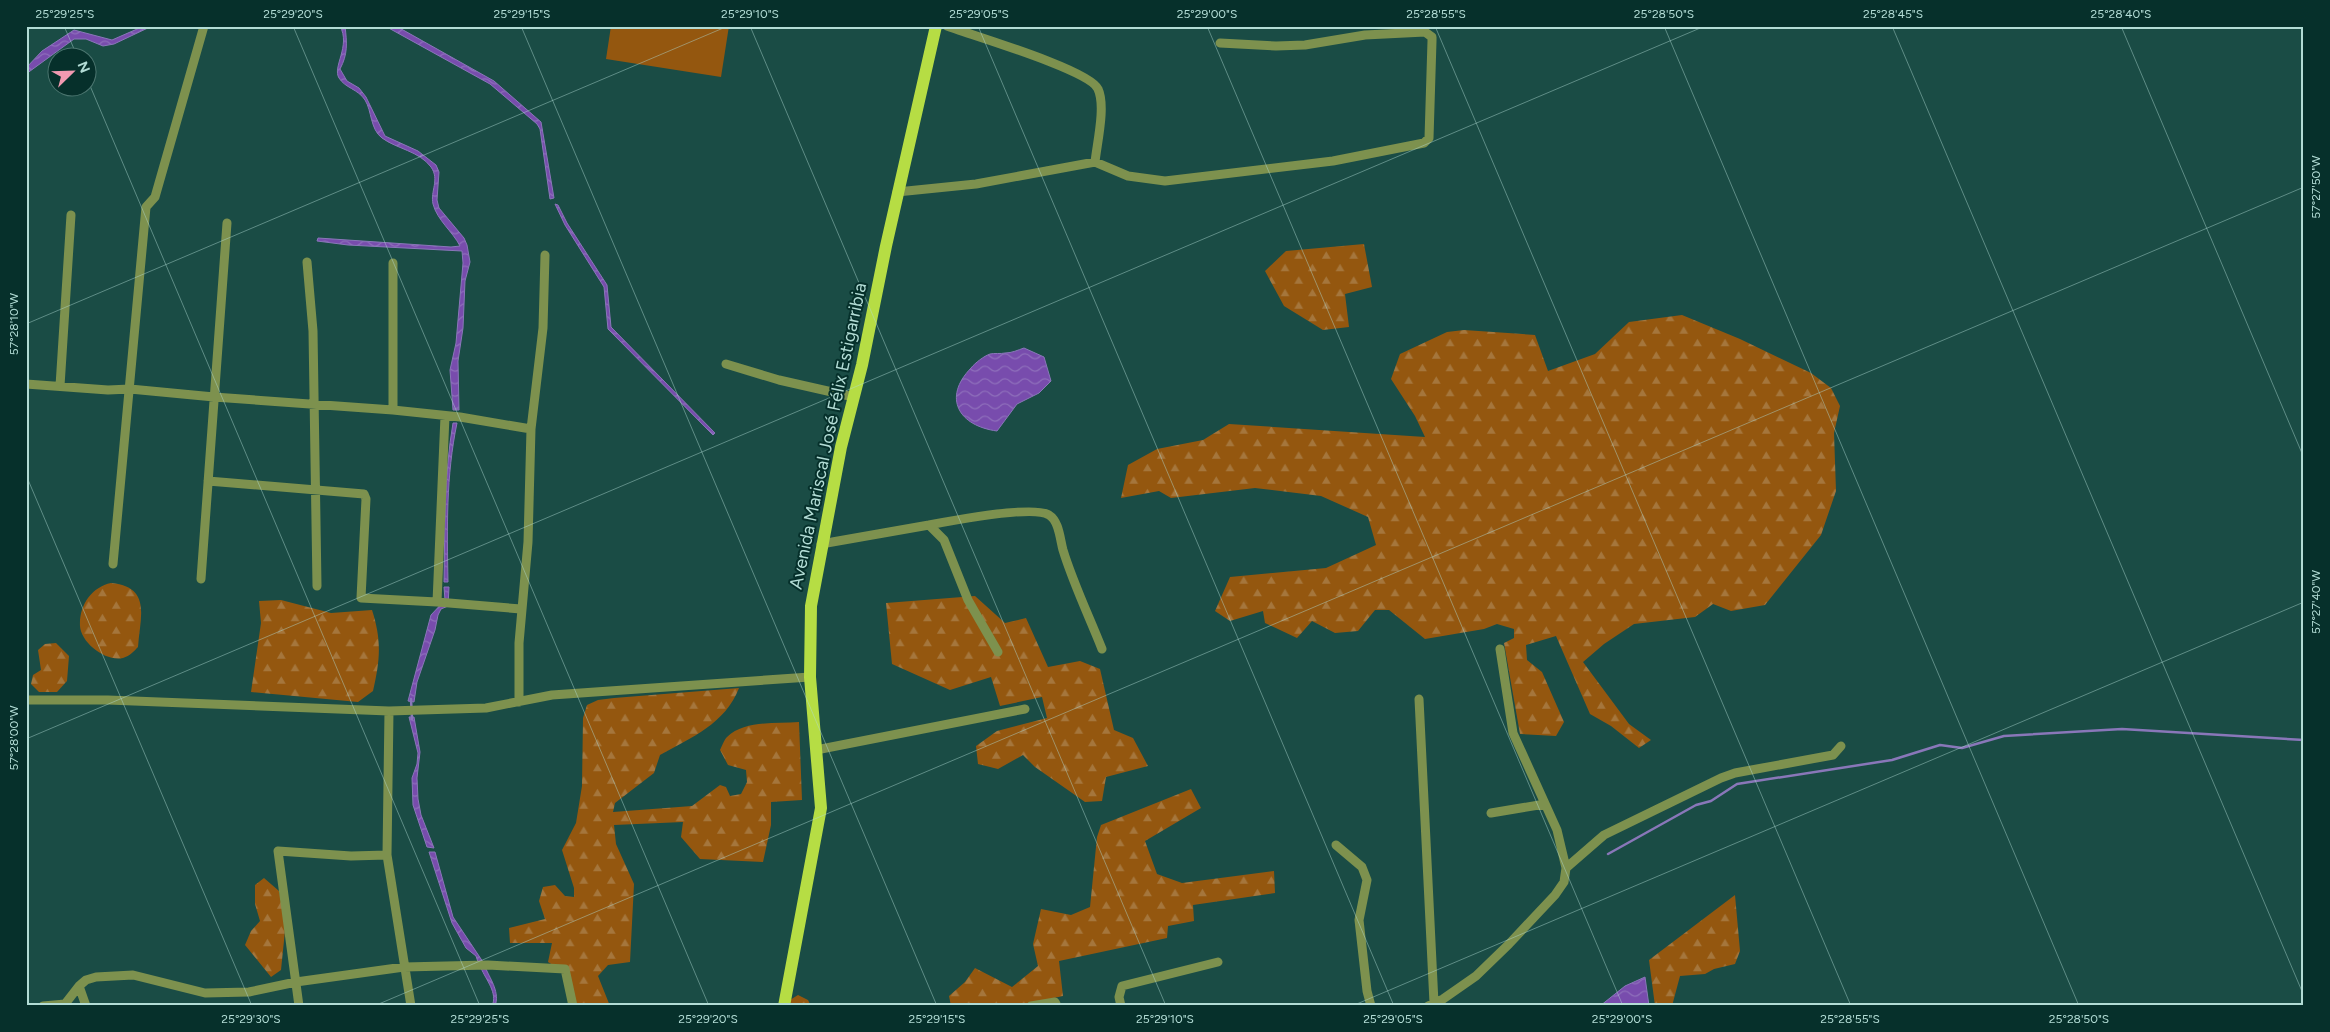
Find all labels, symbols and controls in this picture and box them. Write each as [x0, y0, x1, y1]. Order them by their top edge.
text: 25°29'25"S [36, 7, 94, 21]
text: 25°29'20"S [263, 7, 323, 21]
text: 25°29'15"S [493, 7, 551, 21]
text: 25°29'10"S [721, 7, 779, 21]
text: 25°29'05"S [949, 7, 1009, 21]
text: 25°29'00"S [1177, 7, 1237, 21]
text: 25°28'55"S [1406, 7, 1466, 21]
text: 25°28'50"S [1634, 7, 1694, 21]
text: 25°28'45"S [1863, 7, 1923, 21]
text: 25°28'40"S [2091, 7, 2151, 21]
north arrow [48, 48, 98, 98]
text: N [74, 59, 93, 75]
text: 57°27'50"W [2309, 155, 2323, 219]
street label: Avenida Mariscal José Félix Estigarribia [785, 281, 871, 591]
text: 57°28'10"W [7, 292, 21, 355]
text: 57°27'40"W [2309, 570, 2323, 634]
text: 57°28'00"W [7, 705, 21, 771]
text: 25°29'30"S [221, 1012, 281, 1026]
text: 25°29'25"S [451, 1012, 509, 1026]
text: 25°29'20"S [678, 1012, 738, 1026]
text: 25°29'15"S [908, 1012, 966, 1026]
text: 25°29'10"S [1136, 1012, 1194, 1026]
text: 25°29'05"S [1363, 1012, 1423, 1026]
text: 25°29'00"S [1592, 1012, 1652, 1026]
text: 25°28'55"S [1820, 1012, 1880, 1026]
text: 25°28'50"S [2049, 1012, 2109, 1026]

